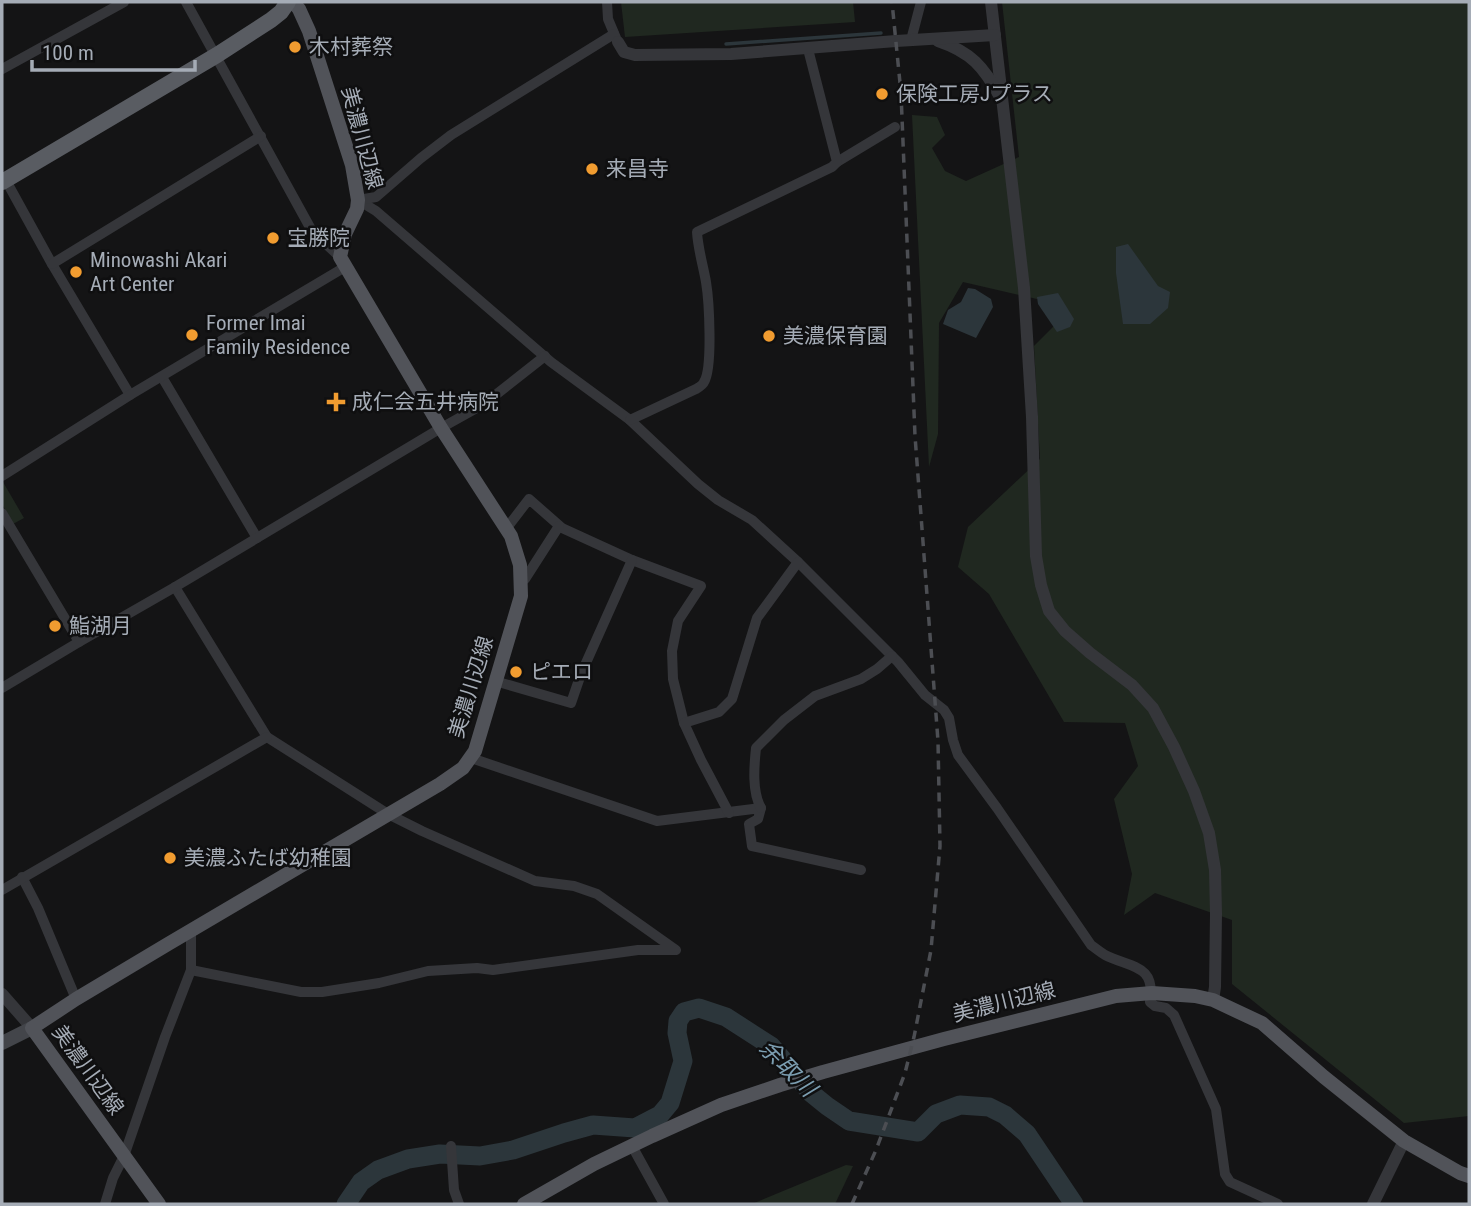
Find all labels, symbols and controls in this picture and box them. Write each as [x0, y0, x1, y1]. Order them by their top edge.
scale bar [32, 28, 194, 72]
place label: 木村葬祭 [309, 35, 393, 59]
marker: 木村葬祭 [287, 39, 303, 55]
text: 100 m [42, 41, 94, 65]
place label: 保険工房Jプラス [896, 82, 1053, 106]
street label: 美濃川辺線 [337, 84, 387, 192]
marker: 保険工房Jプラス [874, 86, 890, 102]
place label: 来昌寺 [606, 157, 669, 181]
marker: 来昌寺 [584, 161, 600, 177]
place label: 宝勝院 [287, 226, 350, 250]
marker: 宝勝院 [265, 230, 281, 246]
place label: Minowashi Akari Art Center [90, 248, 227, 296]
marker: Minowashi Akari Art Center [68, 264, 84, 280]
place label: Former Imai Family Residence [206, 311, 350, 359]
place label: 美濃保育園 [783, 324, 888, 348]
marker: Former Imai Family Residence [184, 327, 200, 343]
marker: 美濃保育園 [761, 328, 777, 344]
place label: 成仁会五井病院 [352, 390, 499, 414]
marker: 成仁会五井病院 [326, 392, 346, 412]
place label: 鮨湖月 [69, 614, 132, 638]
marker: 鮨湖月 [47, 618, 63, 634]
street label: 美濃川辺線 [444, 633, 498, 741]
place label: ピエロ [530, 660, 593, 684]
marker: ピエロ [508, 664, 524, 680]
place label: 美濃ふたば幼稚園 [184, 846, 352, 870]
marker: 美濃ふたば幼稚園 [162, 850, 178, 866]
street label: 美濃川辺線 [950, 978, 1058, 1026]
street label: 美濃川辺線 [47, 1020, 129, 1120]
water label: 余取川 [754, 1034, 824, 1104]

